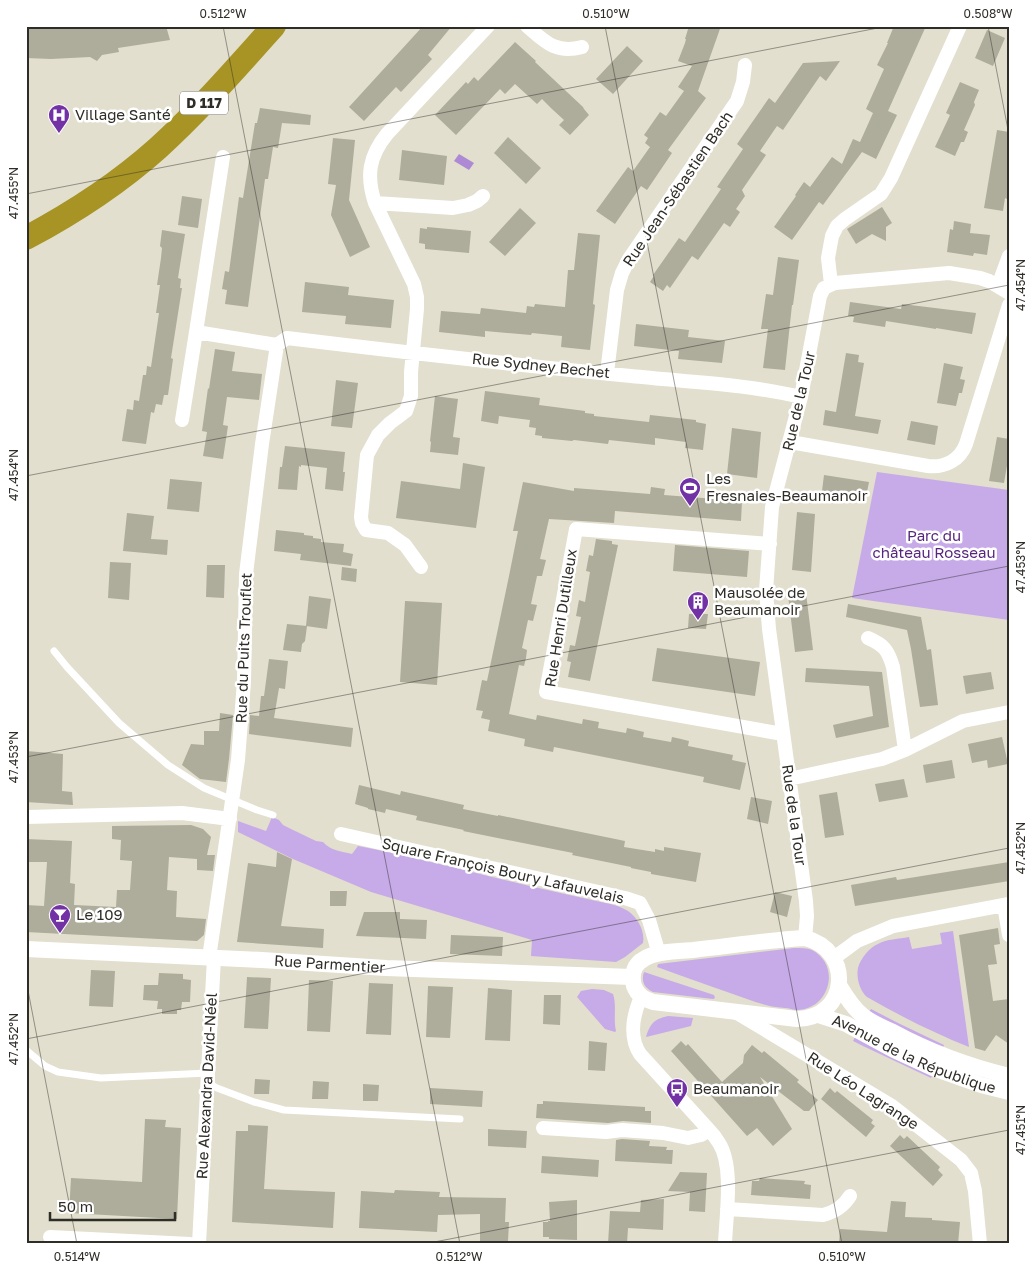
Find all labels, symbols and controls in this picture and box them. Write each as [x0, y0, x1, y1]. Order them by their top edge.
text: 0.512°W [200, 6, 247, 21]
text: 0.510°W [582, 6, 630, 21]
text: 0.508°W [964, 6, 1013, 21]
road number: D 117 [180, 92, 228, 115]
hospital icon: Village Santé [47, 103, 71, 134]
place label: Village Santé [75, 105, 171, 123]
street label: Rue Jean-Sébastien Bach [618, 107, 736, 270]
text: 47.455°N [6, 167, 21, 219]
text: 47.454°N [1013, 259, 1028, 311]
street label: Rue Sydney Bechet [471, 349, 611, 381]
street label: Rue de la Tour [778, 349, 818, 453]
text: 47.454°N [6, 449, 21, 501]
place label: Les Fresnaies-Beaumanoir [706, 469, 868, 504]
sports icon: Les Fresnaies-Beaumanoir [678, 476, 702, 507]
park label: Parc du château Rosseau [873, 526, 995, 561]
text: 47.453°N [1013, 541, 1028, 593]
street label: Rue Henri Dutilleux [540, 548, 580, 688]
street label: Rue du Puits Trouflet [231, 572, 255, 724]
place label: Mausolée de Beaumanoir [714, 583, 805, 618]
building icon: Mausolée de Beaumanoir [686, 590, 710, 621]
text: 47.453°N [6, 731, 21, 783]
street label: Rue de la Tour [779, 763, 811, 867]
text: 47.452°N [1013, 822, 1028, 874]
street label: Square François Boury Lafauvelais [380, 833, 626, 907]
bar icon: Le 109 [48, 903, 72, 934]
place label: Le 109 [76, 905, 123, 923]
street label: Rue Parmentier [274, 951, 386, 976]
street label: Rue Alexandra David-Néel [192, 992, 220, 1180]
street label: Avenue de la République [830, 1010, 998, 1096]
text: 47.452°N [6, 1013, 21, 1065]
street label: Rue Léo Lagrange [805, 1047, 923, 1133]
bus stop icon: Beaumanoir [665, 1077, 689, 1108]
place label: Beaumanoir [693, 1079, 779, 1097]
text: 47.451°N [1013, 1105, 1028, 1155]
scale bar [50, 1190, 175, 1222]
text: 50 m [58, 1197, 93, 1215]
text: 0.514°W [54, 1249, 101, 1264]
text: 0.512°W [436, 1249, 483, 1264]
text: 0.510°W [818, 1249, 866, 1264]

